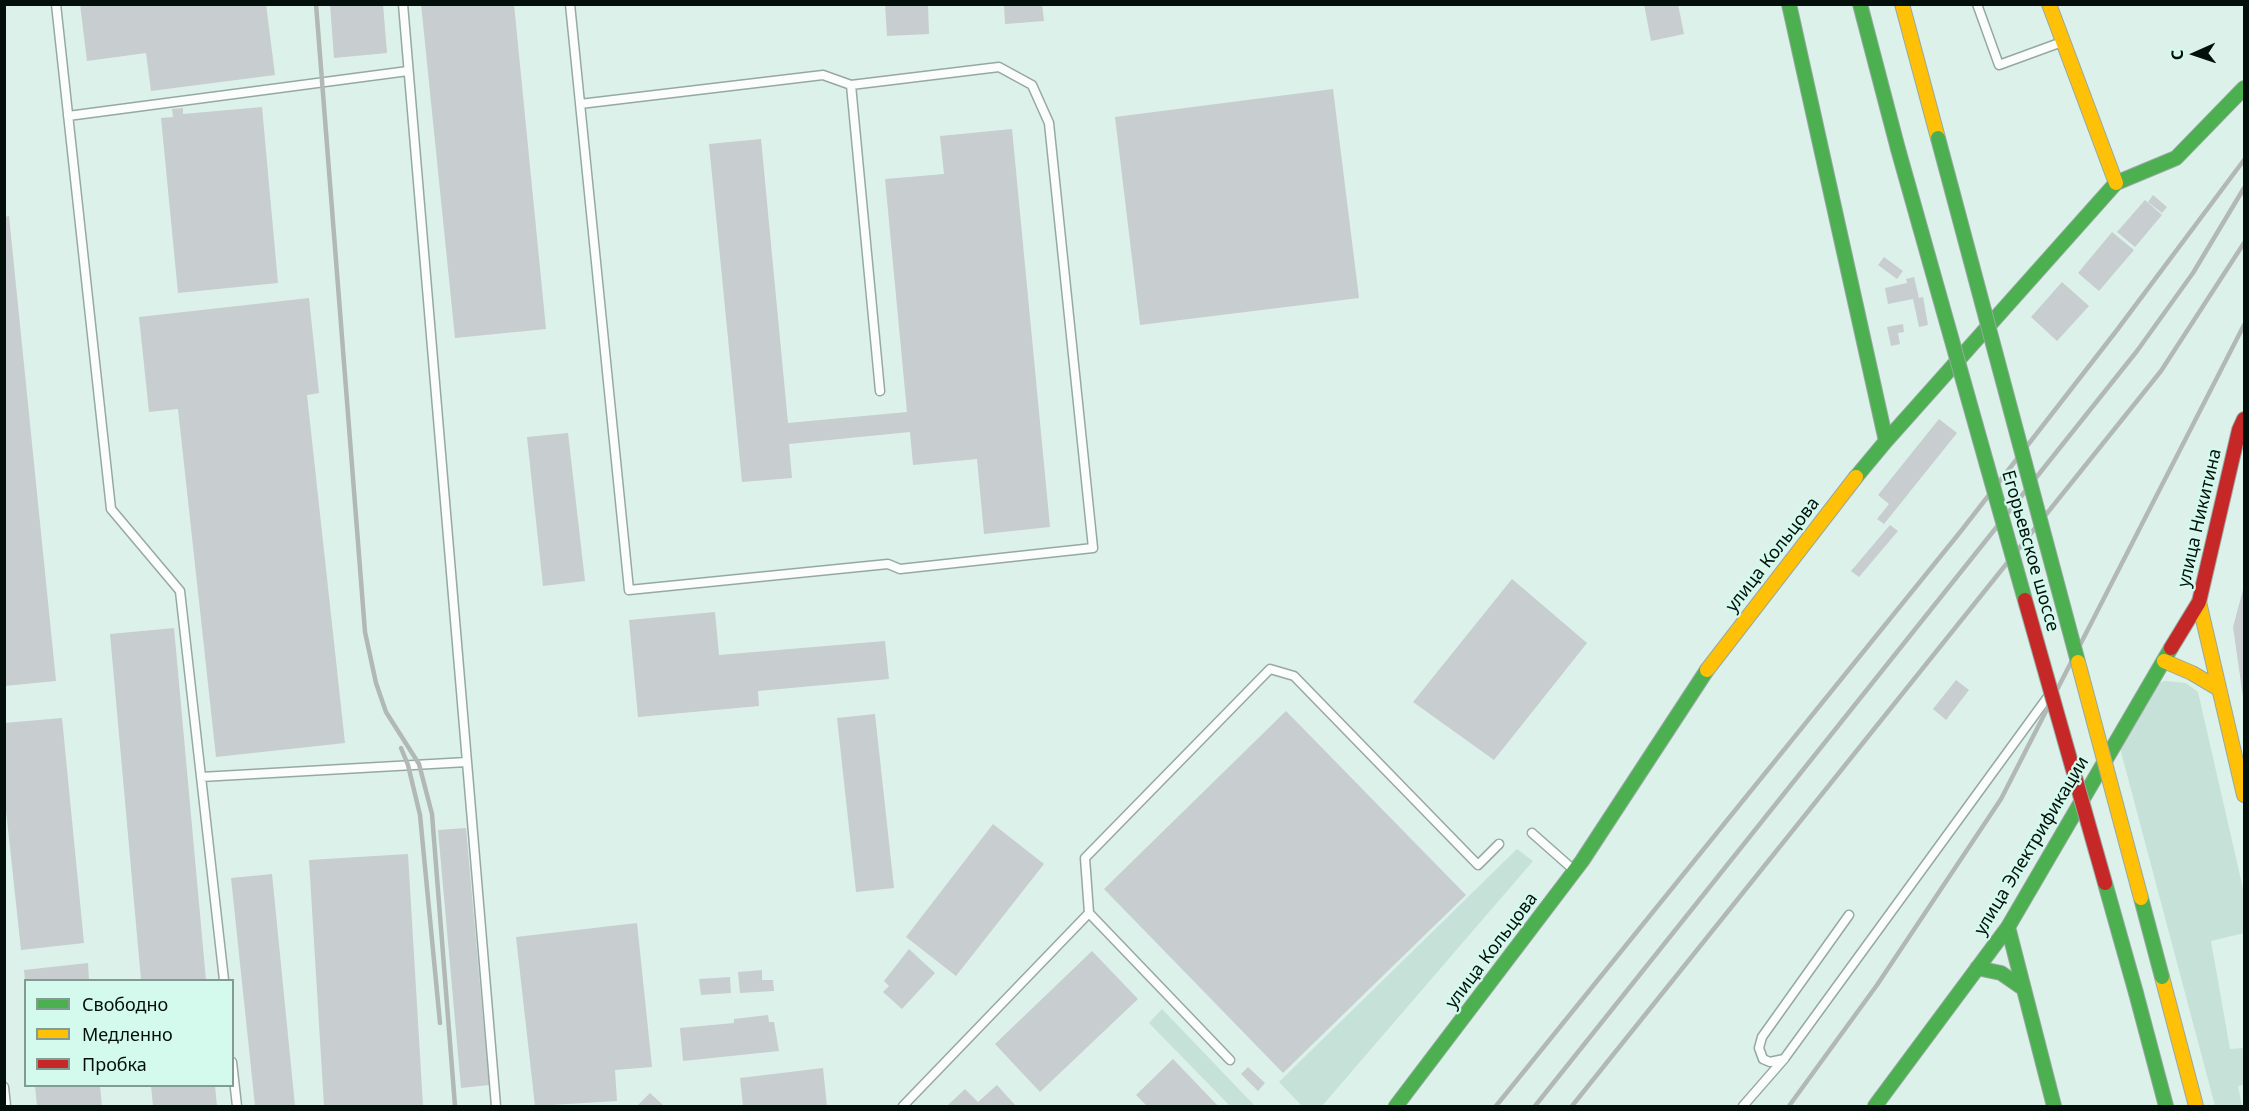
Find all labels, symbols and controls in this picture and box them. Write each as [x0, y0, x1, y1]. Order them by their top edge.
north arrow [2165, 24, 2225, 84]
text: С [2166, 49, 2188, 61]
street label: улица Никитина [2174, 447, 2226, 589]
street label: Егорьевское шоссе [1997, 468, 2063, 634]
street label: улица Кольцова [1722, 493, 1824, 617]
street label: улица Электрификации [1970, 753, 2094, 939]
street label: улица Кольцова [1441, 889, 1543, 1013]
legend [24, 979, 234, 1087]
text: Свободно [82, 992, 168, 1016]
text: Медленно [82, 1022, 173, 1046]
text: Пробка [82, 1052, 147, 1076]

